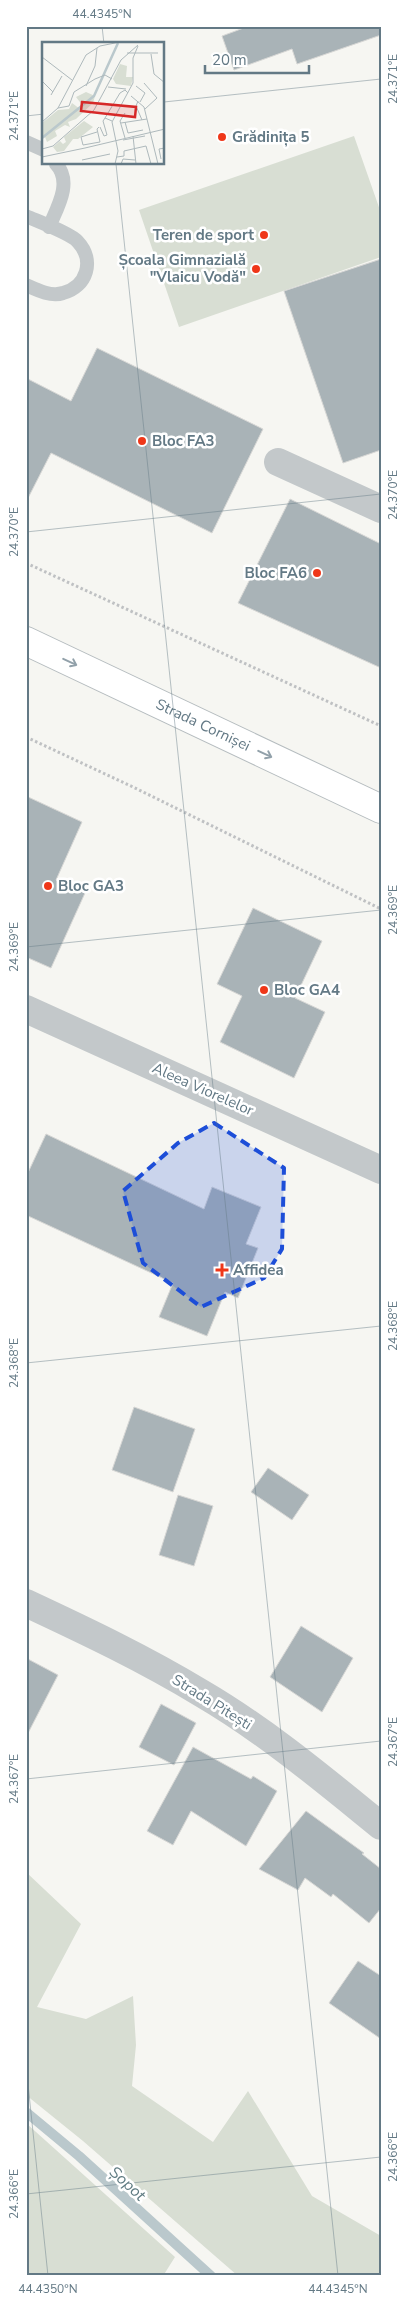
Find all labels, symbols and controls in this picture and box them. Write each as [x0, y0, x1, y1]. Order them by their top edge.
text: 44.4345°N [72, 6, 132, 22]
inset map [42, 42, 165, 165]
scale bar [205, 42, 308, 74]
text: 20 m [212, 50, 247, 70]
text: 24.371°E [385, 54, 401, 104]
text: 24.371°E [6, 91, 22, 141]
place label: Grădinița 5 [232, 127, 310, 147]
marker: Grădinița 5 [216, 131, 228, 143]
place label: Teren de sport [153, 225, 254, 245]
marker: Teren de sport [258, 229, 270, 241]
place label: Școala Gimnazială "Vlaicu Vodă" [119, 250, 246, 287]
marker: Școala Gimnazială "Vlaicu Vodă" [250, 263, 262, 275]
place label: Bloc FA3 [152, 431, 215, 451]
marker: Bloc FA3 [136, 435, 148, 447]
text: 24.370°E [385, 470, 401, 520]
text: 24.370°E [6, 507, 22, 557]
place label: Bloc FA6 [244, 563, 307, 583]
marker: Bloc FA6 [311, 567, 323, 579]
one-way arrow [62, 657, 77, 667]
street label: Strada Cornișei [153, 694, 254, 756]
one-way arrow [257, 749, 272, 759]
place label: Bloc GA3 [58, 876, 124, 896]
marker: Bloc GA3 [42, 880, 54, 892]
text: 24.369°E [385, 885, 401, 935]
text: 24.369°E [6, 922, 22, 972]
place label: Bloc GA4 [274, 980, 340, 1000]
marker: Bloc GA4 [258, 984, 270, 996]
street label: Aleea Viorelelor [149, 1058, 257, 1121]
place label: Affidea [233, 1260, 284, 1280]
marker: Affidea [215, 1263, 229, 1277]
text: 24.368°E [385, 1301, 401, 1351]
text: 24.368°E [6, 1338, 22, 1388]
street label: Strada Pitești [168, 1670, 256, 1734]
text: 24.367°E [385, 1717, 401, 1767]
text: 24.367°E [6, 1754, 22, 1804]
text: 24.366°E [385, 2132, 401, 2182]
water label: Șopot [104, 2161, 151, 2206]
text: 24.366°E [6, 2169, 22, 2219]
text: 44.4350°N [18, 2281, 78, 2297]
text: 44.4345°N [308, 2281, 368, 2297]

